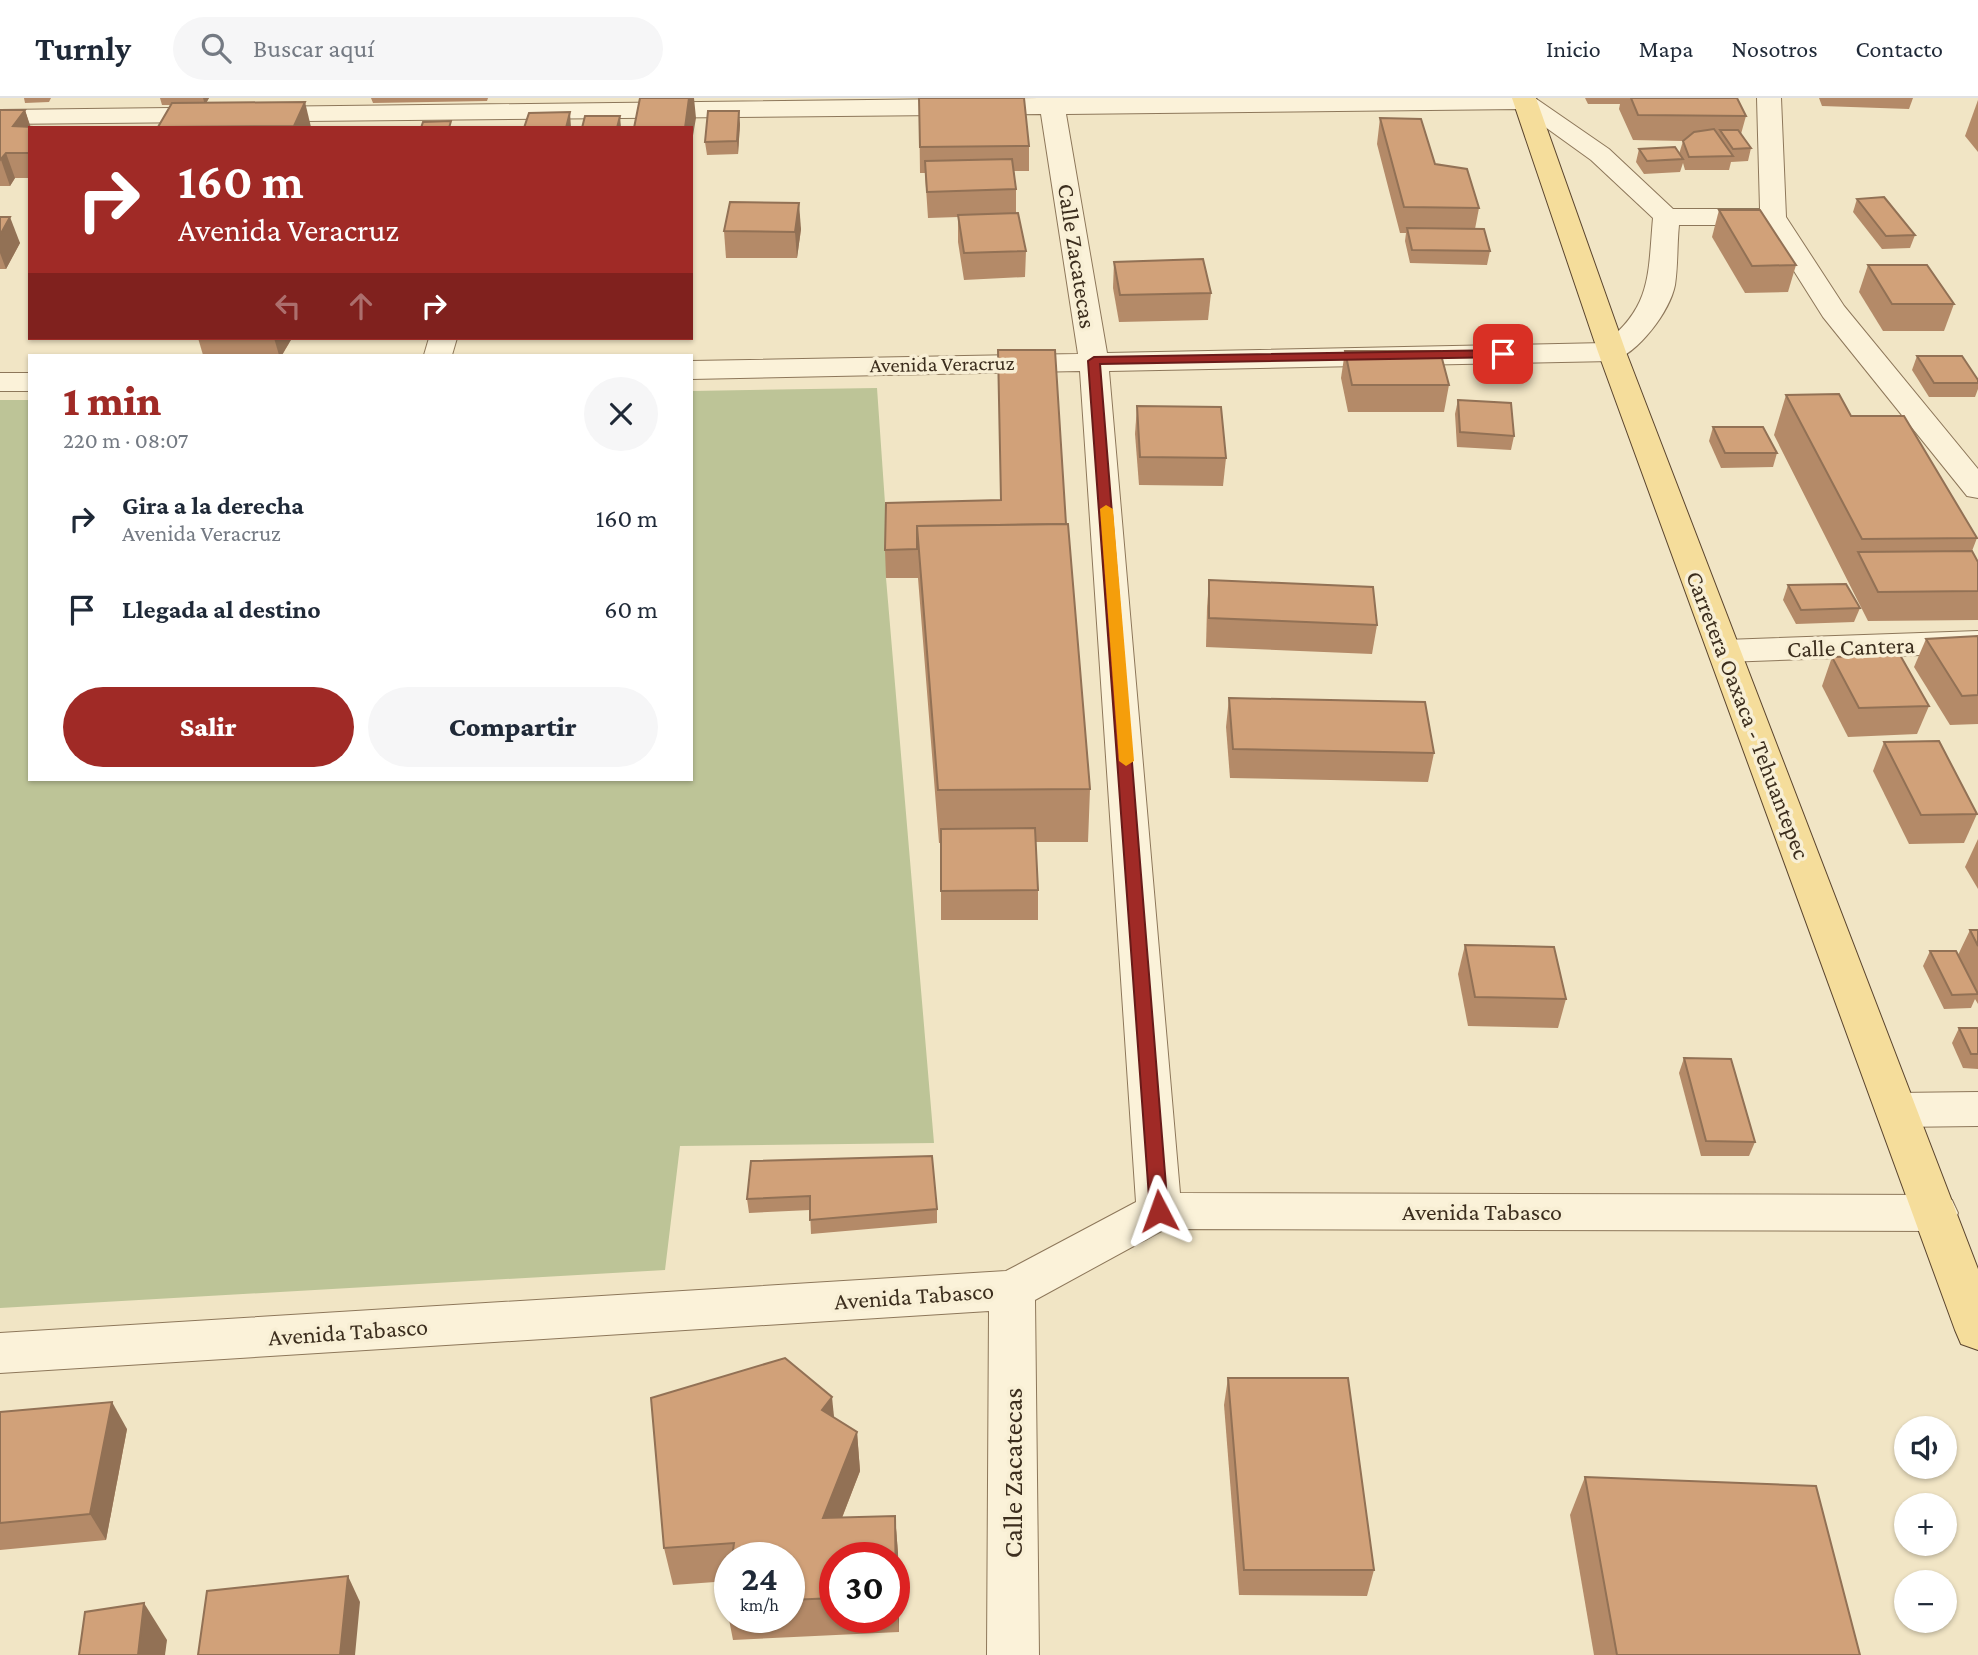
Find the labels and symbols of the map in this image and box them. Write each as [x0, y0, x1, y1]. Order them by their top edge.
street label: Calle Zacatecas [1053, 182, 1102, 330]
pin [1473, 324, 1533, 384]
street label: Avenida Veracruz [869, 351, 1015, 377]
street label: Carretera Oaxaca - Tehuantepec [1681, 567, 1816, 863]
street label: Calle Cantera [1786, 631, 1916, 662]
position arrow [1122, 1174, 1196, 1248]
street label: Avenida Tabasco [1402, 1198, 1562, 1225]
street label: Avenida Tabasco [833, 1276, 995, 1315]
street label: Avenida Tabasco [267, 1312, 429, 1351]
street label: Calle Zacatecas [997, 1388, 1028, 1558]
speed limit sign: 30 [819, 1542, 910, 1633]

